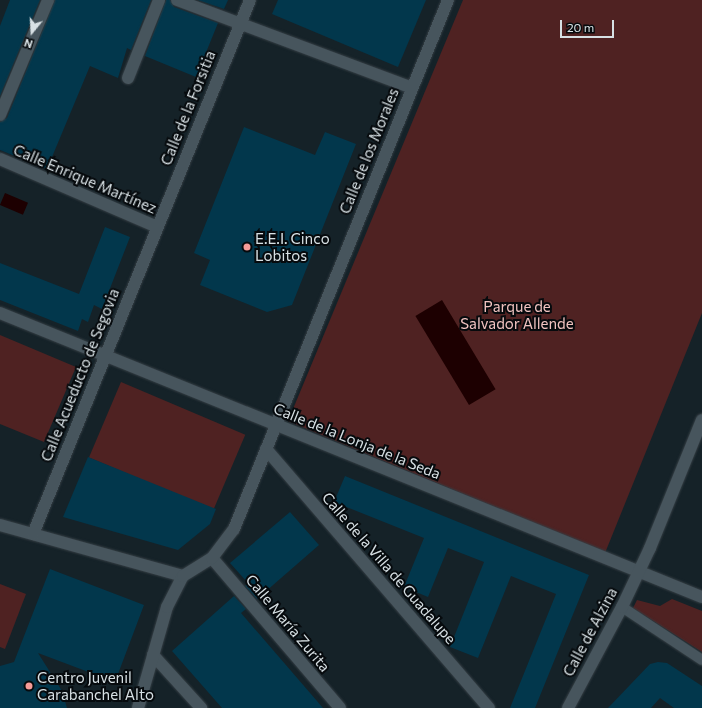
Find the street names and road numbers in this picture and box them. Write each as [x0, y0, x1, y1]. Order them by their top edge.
street label: Calle de la Forsitia [157, 48, 219, 168]
street label: Calle de los Morales [336, 86, 402, 216]
street label: Calle Enrique Martínez [11, 141, 159, 217]
street label: Calle Acueducto de Segovia [37, 286, 123, 464]
street label: Calle de la Lonja de la Seda [271, 399, 443, 483]
street label: Calle de la Villa de Guadalupe [318, 488, 460, 648]
street label: Calle María Zurita [242, 571, 334, 675]
street label: Calle de Alzina [559, 585, 621, 679]

